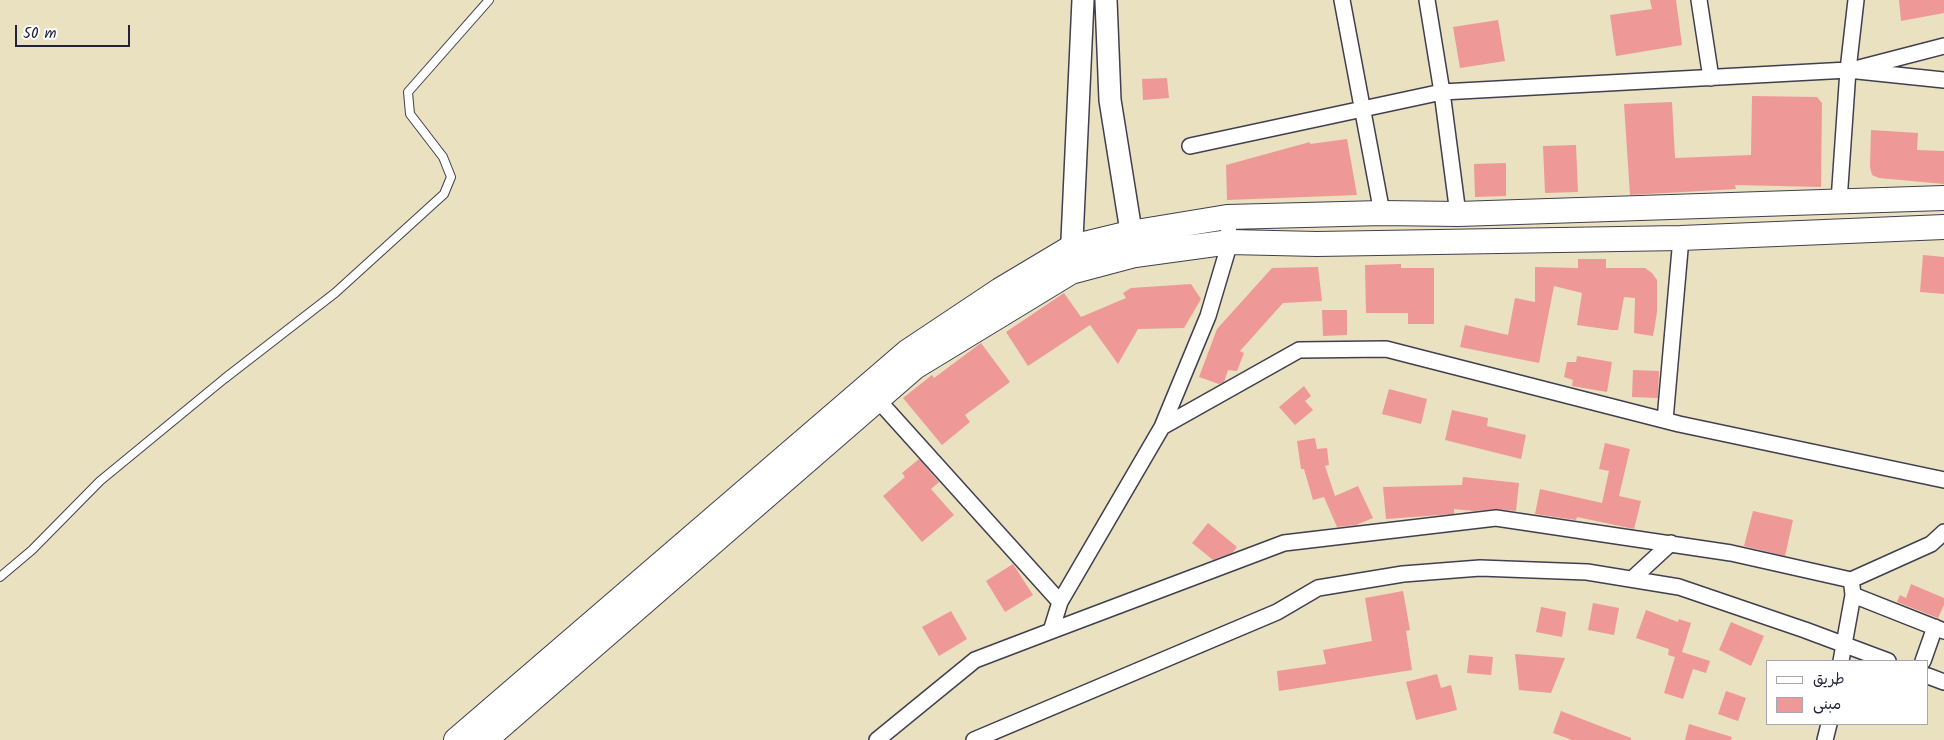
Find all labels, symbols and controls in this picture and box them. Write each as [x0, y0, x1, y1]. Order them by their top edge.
scale bar [18, 15, 132, 47]
text: 50 m [23, 22, 57, 46]
legend [1766, 660, 1929, 725]
text: طريق [1813, 668, 1845, 692]
text: مبنى [1813, 693, 1841, 717]

